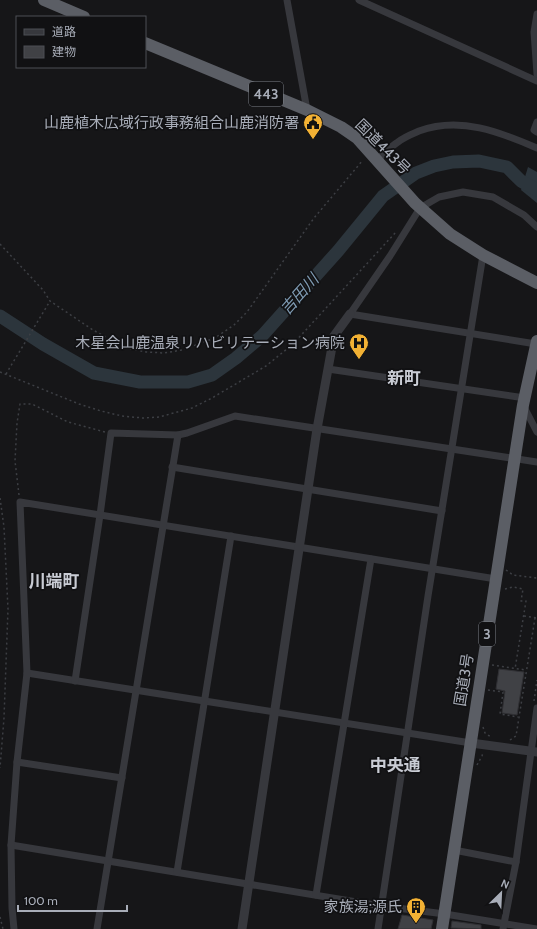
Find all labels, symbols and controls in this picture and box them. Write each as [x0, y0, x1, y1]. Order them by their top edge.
legend [16, 16, 146, 68]
text: 道路 [52, 24, 76, 39]
text: 建物 [52, 44, 76, 59]
road number: 443 [249, 82, 283, 106]
public building icon: 山鹿植木広域行政事務組合山鹿消防署 [302, 112, 324, 140]
place label: 山鹿植木広域行政事務組合山鹿消防署 [44, 114, 299, 132]
street label: 国道443号 [352, 116, 414, 178]
water label: 吉田川 [276, 269, 324, 319]
hospital icon: 木星会山鹿温泉リハビリテーション病院 [348, 332, 370, 360]
place label: 木星会山鹿温泉リハビリテーション病院 [75, 334, 345, 352]
district label: 新町 [387, 368, 421, 388]
district label: 川端町 [29, 571, 80, 591]
road number: 3 [479, 622, 495, 646]
street label: 国道3号 [451, 652, 477, 708]
district label: 中央通 [370, 755, 421, 775]
north arrow [481, 873, 521, 913]
text: N [499, 876, 511, 892]
scale bar [18, 887, 127, 913]
text: 100 m [24, 893, 58, 908]
building icon: 家族湯;源氏 [405, 896, 427, 924]
place label: 家族湯;源氏 [324, 898, 402, 916]

